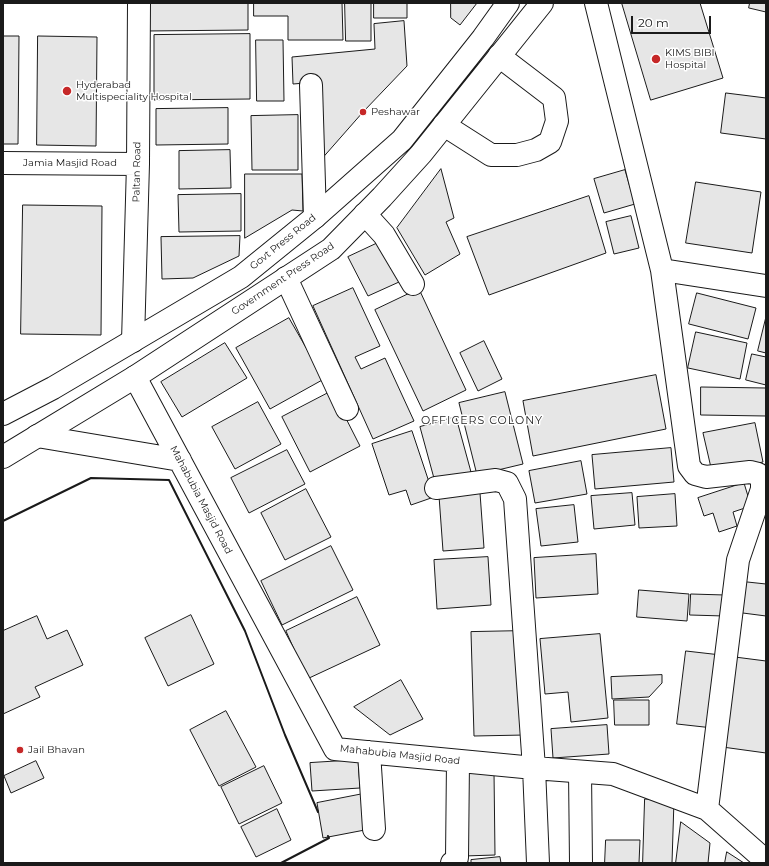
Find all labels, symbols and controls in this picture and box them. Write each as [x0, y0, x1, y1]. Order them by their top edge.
scale bar [633, 8, 713, 34]
text: 20 m [638, 15, 669, 30]
place label: KIMS BIBI Hospital [665, 47, 715, 70]
marker: KIMS BIBI Hospital [650, 53, 662, 65]
place label: Hyderabad Multispeciality Hospital [76, 79, 192, 102]
marker: Hyderabad Multispeciality Hospital [61, 85, 73, 97]
place label: Peshawar [371, 106, 420, 118]
marker: Peshawar [358, 107, 368, 117]
street label: Paltan Road [130, 141, 144, 203]
street label: Jamia Masjid Road [23, 157, 117, 169]
street label: Govt Press Road [248, 212, 318, 272]
street label: Government Press Road [229, 240, 337, 318]
district label: OFFICERS COLONY [421, 414, 543, 428]
street label: Mahabubia Masjid Road [167, 444, 235, 556]
street label: Mahabubia Masjid Road [339, 743, 461, 767]
place label: Jail Bhavan [28, 744, 85, 756]
marker: Jail Bhavan [15, 745, 25, 755]

